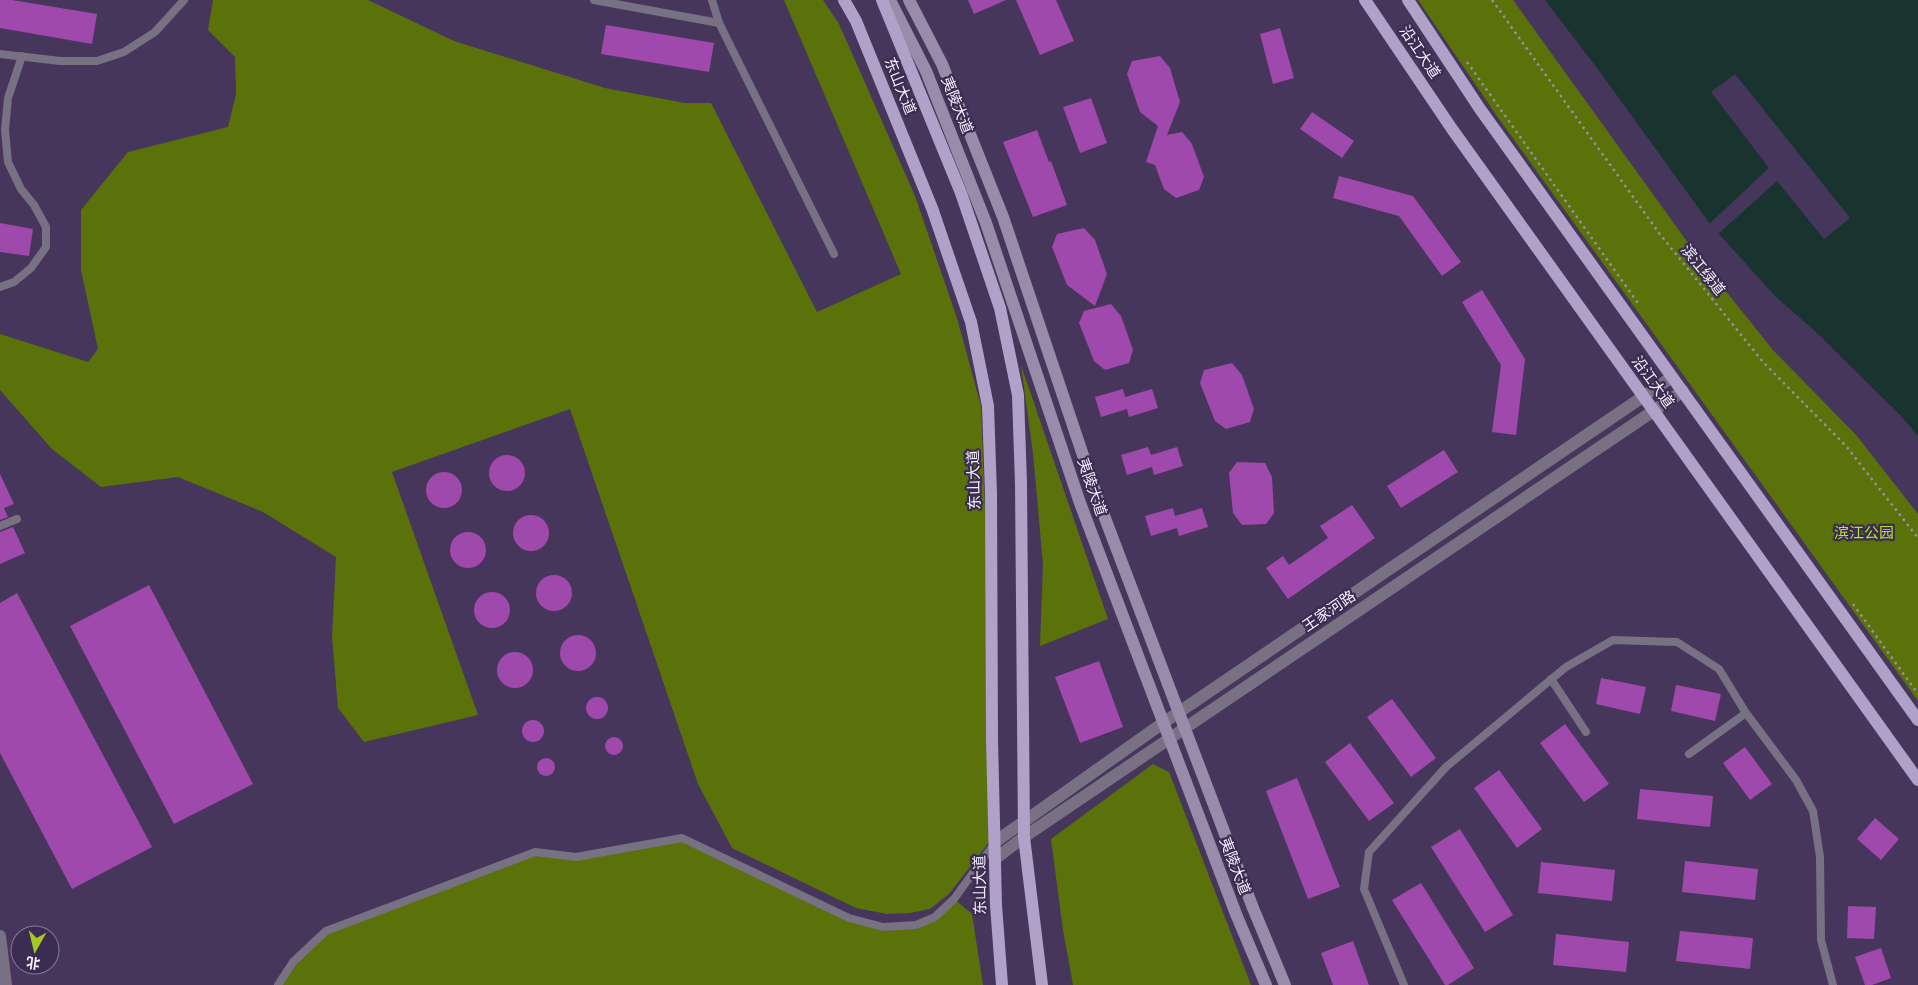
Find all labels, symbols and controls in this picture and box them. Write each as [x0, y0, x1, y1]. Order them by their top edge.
street label: 沿江大道 [1395, 22, 1444, 82]
street label: 东山大道 [879, 55, 920, 118]
street label: 夷陵大道 [936, 74, 977, 137]
street label: 滨江绿道 [1676, 241, 1729, 300]
street label: 沿江大道 [1627, 352, 1678, 412]
street label: 东山大道 [964, 450, 985, 510]
street label: 夷陵大道 [1073, 456, 1110, 519]
park label: 滨江公园 [1834, 524, 1894, 543]
street label: 王家河路 [1299, 587, 1359, 636]
street label: 夷陵大道 [1215, 835, 1254, 898]
street label: 东山大道 [970, 855, 991, 915]
north arrow [10, 925, 60, 975]
text: 北 [25, 953, 41, 972]

